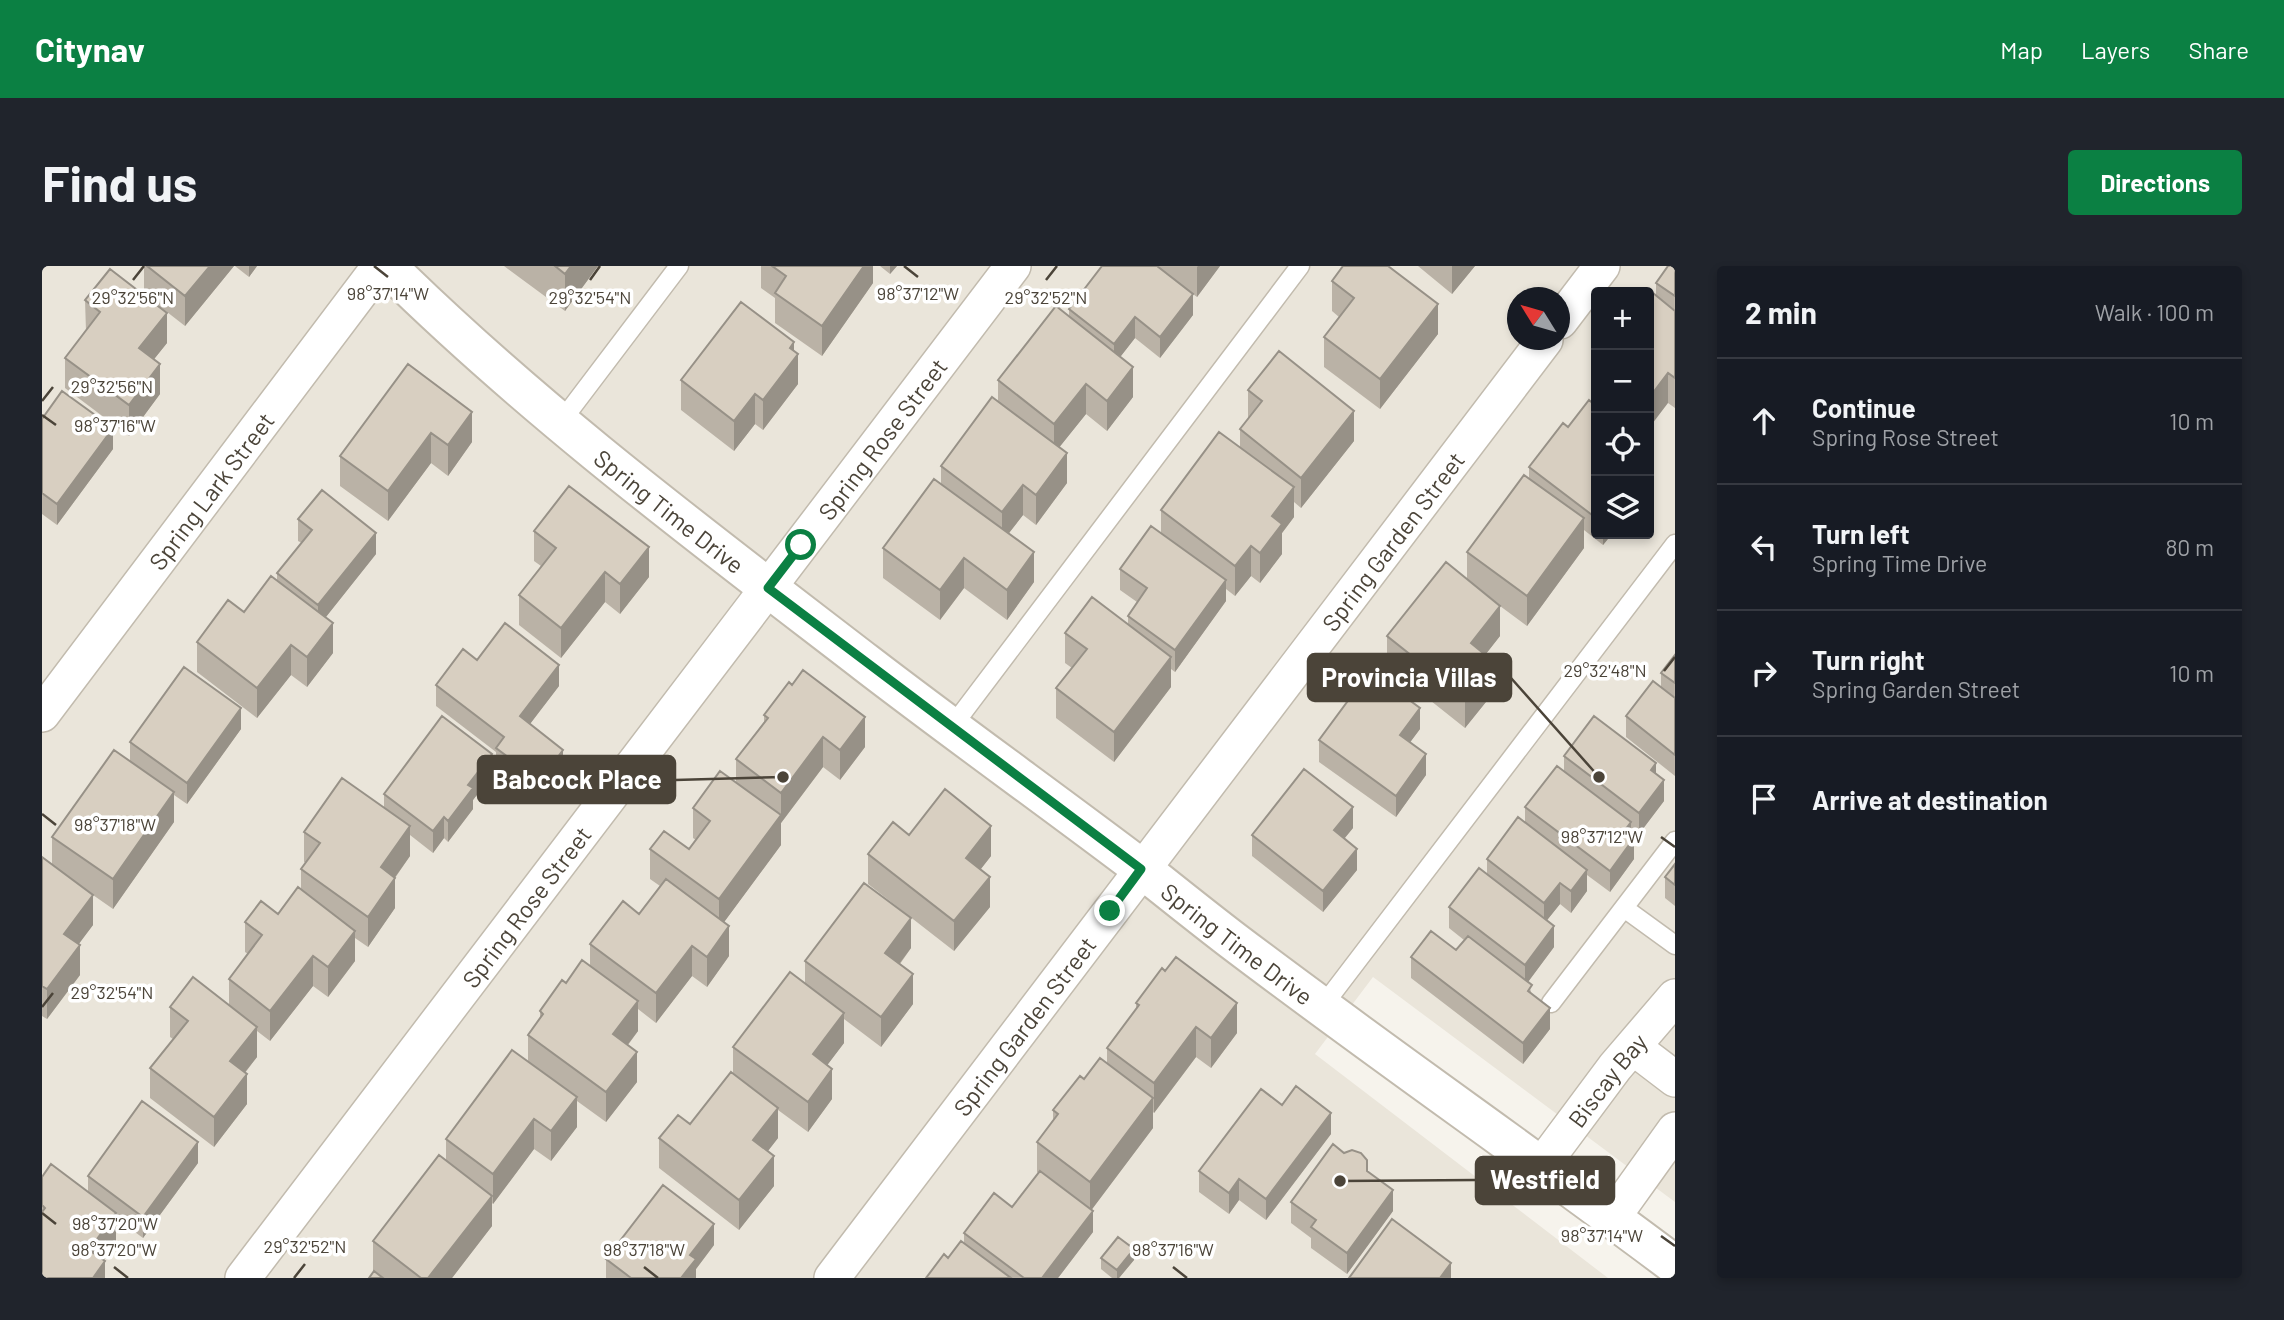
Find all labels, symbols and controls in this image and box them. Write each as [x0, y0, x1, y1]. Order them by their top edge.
text: Citynav [35, 29, 145, 69]
text: Map [2000, 35, 2043, 64]
text: Layers [2081, 35, 2150, 64]
text: Share [2188, 35, 2249, 64]
button: Directions [2068, 150, 2242, 215]
text: Find us [42, 153, 197, 212]
text: 98°37'14"W [347, 282, 429, 304]
text: 98°37'12"W [877, 282, 959, 304]
text: 29°32'56"N [92, 286, 174, 308]
text: 29°32'54"N [549, 286, 631, 308]
text: 29°32'52"N [1005, 286, 1087, 308]
north arrow [1507, 287, 1570, 350]
map controls [1591, 287, 1654, 539]
button: + [1591, 287, 1654, 350]
text: 2 min [1745, 294, 1817, 330]
text: Walk · 100 m [2095, 298, 2214, 326]
button: − [1591, 350, 1654, 413]
street label: Spring Rose Street [811, 352, 952, 525]
text: 29°32'56"N [71, 375, 153, 397]
text: Continue [1812, 392, 1916, 423]
icon: ahead [1745, 402, 1783, 440]
street label: Spring Lark Street [142, 406, 279, 575]
text: 10 m [2169, 407, 2214, 435]
button: locate [1591, 413, 1654, 476]
text: 98°37'16"W [74, 414, 156, 436]
text: Spring Rose Street [1812, 423, 1999, 451]
street label: Spring Time Drive [589, 442, 750, 579]
street label: Spring Garden Street [1315, 445, 1470, 636]
button: layers [1591, 476, 1654, 539]
text: Turn left [1812, 518, 1910, 549]
icon: left [1745, 528, 1783, 566]
route start [785, 529, 816, 560]
text: 80 m [2165, 533, 2214, 561]
text: Spring Time Drive [1812, 549, 1987, 577]
text: Turn right [1812, 644, 1925, 675]
callout: Provincia Villas [1308, 654, 1511, 701]
icon: right [1745, 654, 1783, 692]
text: 29°32'48"N [1563, 659, 1647, 681]
text: 10 m [2169, 659, 2214, 687]
text: Provincia Villas [1322, 661, 1496, 692]
text: Spring Garden Street [1812, 675, 2020, 703]
callout: Babcock Place [478, 756, 675, 803]
text: Babcock Place [492, 763, 662, 794]
icon: arrive [1745, 780, 1783, 818]
text: Arrive at destination [1812, 784, 2048, 815]
text: 98°37'18"W [74, 813, 156, 835]
street label: Spring Rose Street [455, 820, 596, 993]
text: 98°37'12"W [1561, 825, 1643, 847]
street label: Spring Time Drive [1156, 876, 1319, 1010]
route end [1094, 895, 1125, 926]
street label: Spring Garden Street [947, 930, 1101, 1121]
text: 29°32'54"N [71, 981, 153, 1003]
street label: Biscay Bay [1561, 1027, 1652, 1132]
callout: Westfield [1476, 1157, 1614, 1204]
text: Westfield [1490, 1163, 1600, 1194]
text: 98°37'20"W [72, 1212, 158, 1234]
text: 98°37'14"W [1561, 1224, 1643, 1246]
text: 29°32'52"N [264, 1235, 346, 1257]
text: 98°37'20"W [71, 1238, 157, 1260]
text: 98°37'18"W [603, 1238, 685, 1260]
text: 98°37'16"W [1132, 1238, 1214, 1260]

